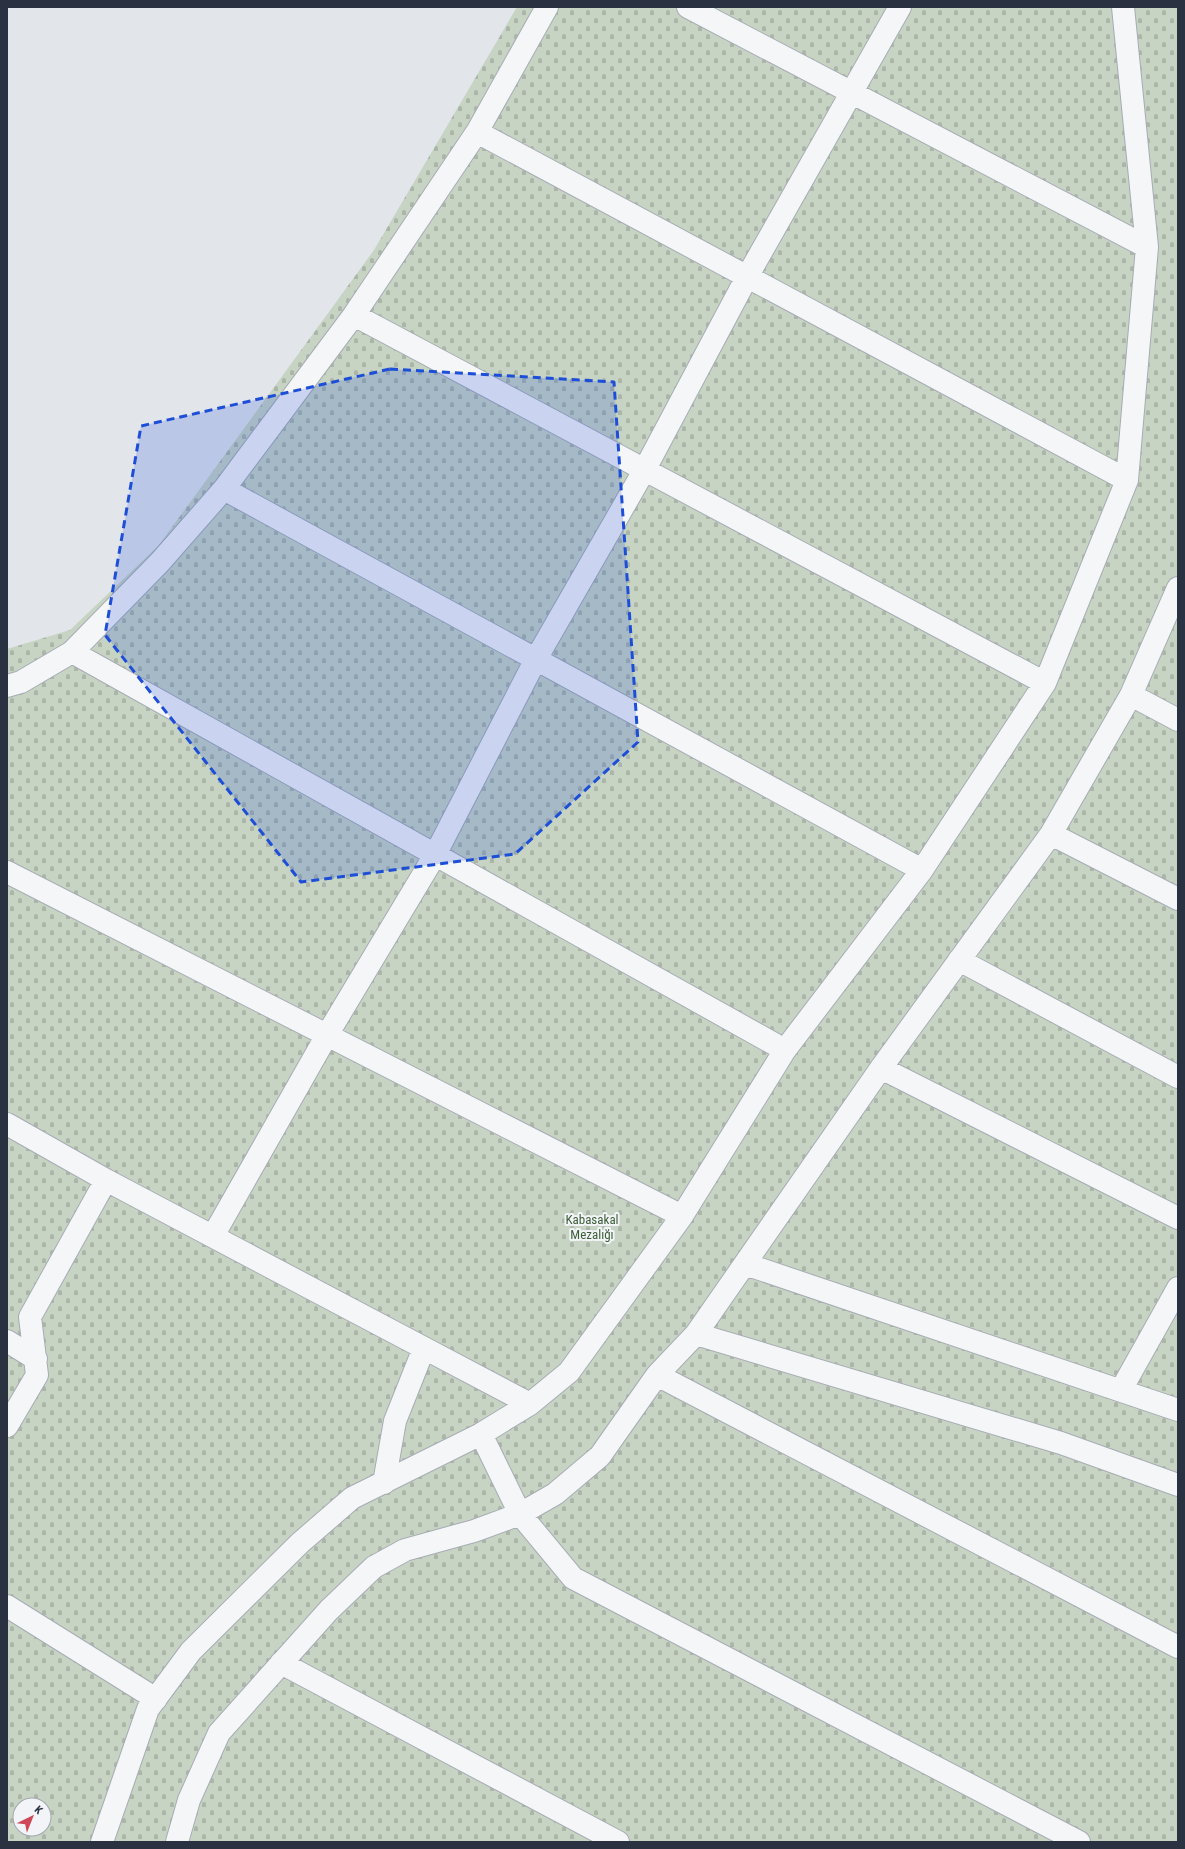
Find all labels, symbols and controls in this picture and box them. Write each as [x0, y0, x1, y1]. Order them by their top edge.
park label: Kabasakal Mezalığı [565, 1212, 619, 1242]
north arrow [12, 1797, 52, 1837]
text: K [32, 1803, 46, 1818]

